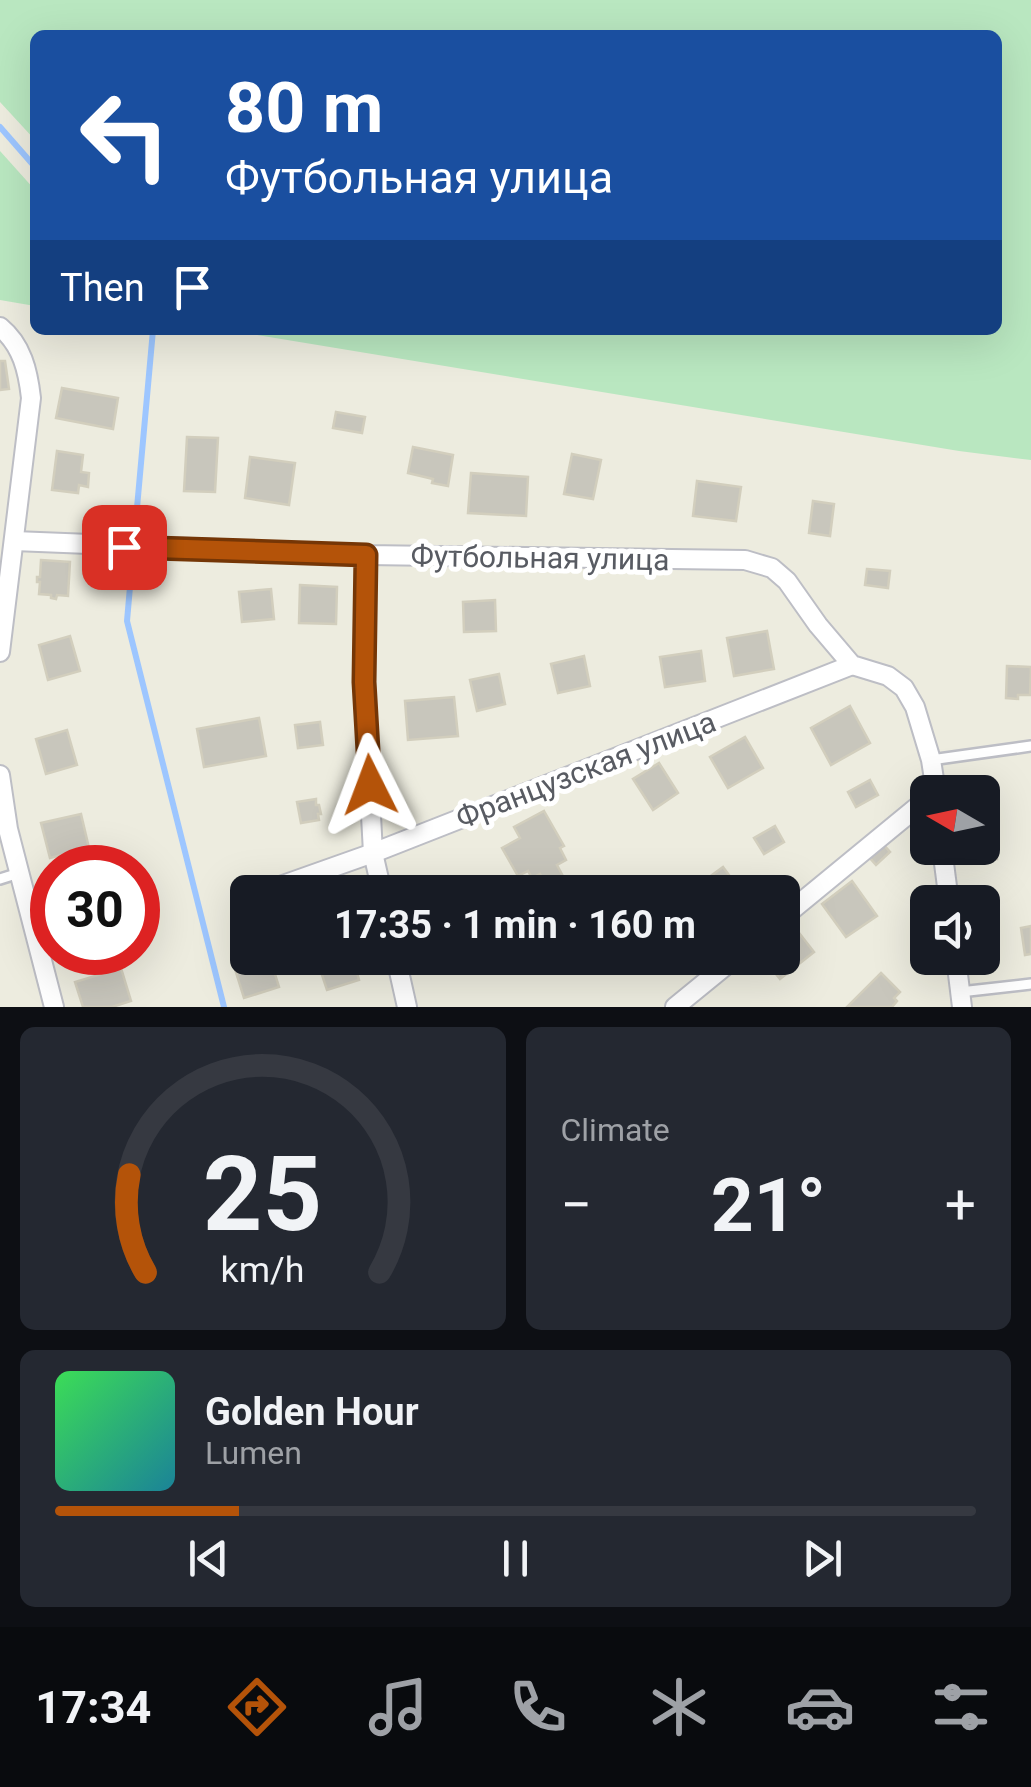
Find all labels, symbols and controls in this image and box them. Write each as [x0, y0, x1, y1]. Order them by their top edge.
text: 80 m [225, 67, 383, 149]
icon: left [60, 70, 190, 200]
text: Футбольная улица [225, 151, 613, 204]
icon: arrive [165, 260, 220, 315]
text: Then [60, 266, 145, 310]
pin [82, 505, 167, 590]
icon: arrive [97, 520, 152, 575]
street label: Футбольная улица [410, 538, 670, 577]
street label: Французская улица [451, 704, 721, 835]
position arrow [318, 733, 422, 837]
north arrow [910, 775, 1000, 865]
map controls [910, 775, 1000, 975]
speed limit sign: 30 [30, 845, 160, 975]
button: sound [910, 885, 1000, 975]
text: 17:35 · 1 min · 160 m [334, 903, 696, 947]
text: Climate [561, 1111, 670, 1149]
text: 25 [203, 1134, 322, 1255]
text: 21° [711, 1161, 826, 1249]
text: − [561, 1173, 592, 1237]
text: + [945, 1173, 976, 1237]
text: km/h [221, 1249, 305, 1291]
text: Golden Hour [205, 1390, 419, 1434]
text: Lumen [205, 1434, 302, 1472]
icon: previous [181, 1531, 236, 1586]
icon: pause [488, 1531, 543, 1586]
icon: next [795, 1531, 850, 1586]
icon: directions [222, 1672, 292, 1742]
icon: music [363, 1672, 433, 1742]
icon: phone [503, 1672, 573, 1742]
icon: climate [644, 1672, 714, 1742]
icon: car [785, 1672, 855, 1742]
icon: filters [926, 1672, 996, 1742]
text: 17:34 [35, 1681, 151, 1734]

